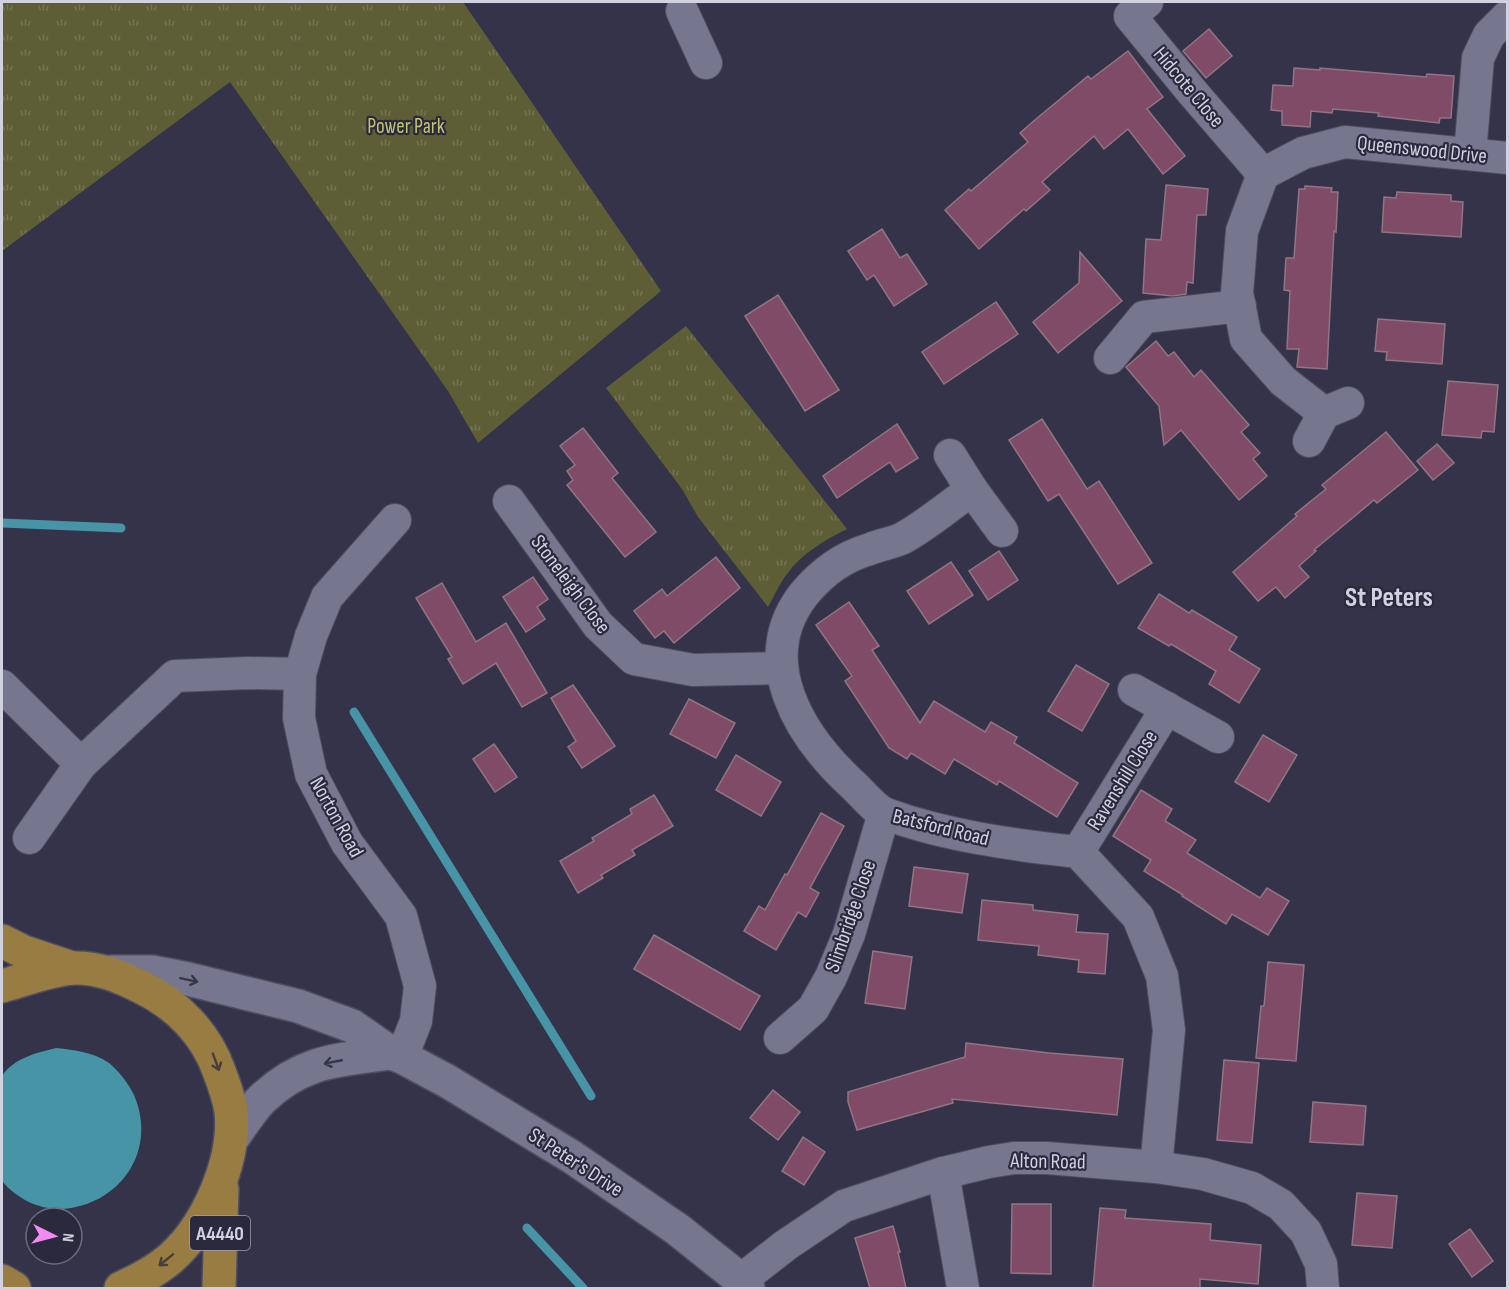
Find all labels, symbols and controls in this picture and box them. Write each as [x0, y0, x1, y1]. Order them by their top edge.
street label: Hidcote Close [1148, 42, 1229, 133]
park label: Power Park [367, 114, 445, 139]
street label: Queenswood Drive [1356, 130, 1488, 169]
street label: Stoneleigh Close [525, 530, 616, 639]
district label: St Peters [1345, 582, 1433, 614]
street label: Ravenshill Close [1082, 726, 1163, 835]
street label: Norton Road [304, 773, 369, 862]
street label: Batsford Road [890, 803, 992, 852]
street label: Slimbridge Close [820, 857, 881, 976]
one-way arrow [179, 975, 199, 986]
one-way arrow [211, 1052, 222, 1071]
one-way arrow [324, 1056, 343, 1068]
street label: St Peter's Drive [524, 1123, 628, 1202]
street label: Alton Road [1009, 1148, 1086, 1175]
north arrow [24, 1206, 84, 1266]
road number: A4440 [190, 1216, 250, 1250]
text: N [58, 1232, 77, 1243]
one-way arrow [159, 1253, 175, 1266]

